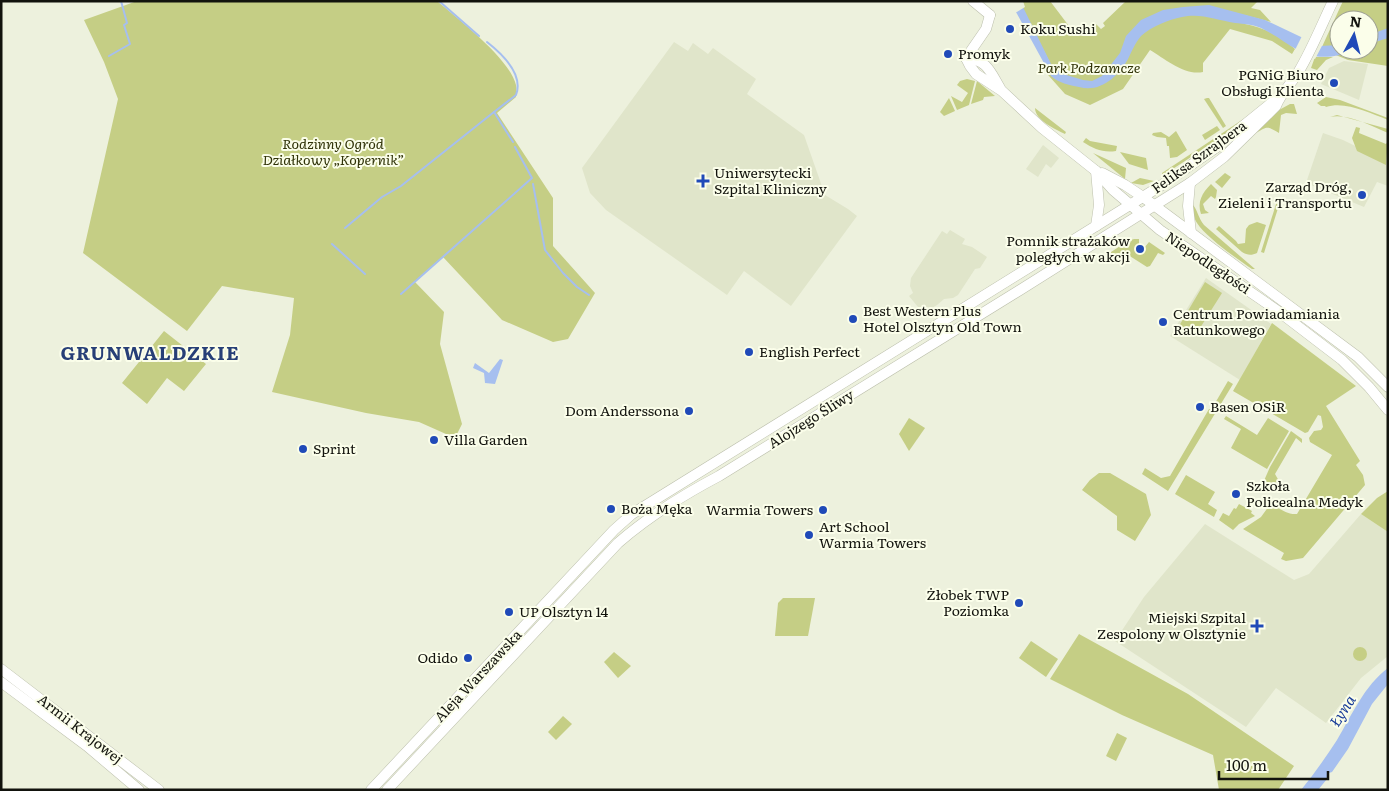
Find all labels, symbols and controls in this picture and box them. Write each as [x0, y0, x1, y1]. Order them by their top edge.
north arrow [1329, 10, 1379, 60]
text: N [1349, 10, 1363, 32]
place label: Koku Sushi [1020, 18, 1096, 38]
marker: Koku Sushi [1004, 23, 1016, 35]
place label: Promyk [958, 43, 1010, 63]
marker: Promyk [942, 48, 954, 60]
park label: Park Podzamcze [1038, 57, 1141, 77]
place label: PGNiG Biuro Obsługi Klienta [1221, 64, 1324, 100]
marker: PGNiG Biuro Obsługi Klienta [1328, 77, 1340, 89]
street label: Feliksa Szrajbera [1147, 115, 1250, 197]
park label: Rodzinny Ogród Działkowy „Kopernik” [262, 133, 404, 169]
place label: Uniwersytecki Szpital Kliniczny [714, 162, 828, 198]
marker: Uniwersytecki Szpital Kliniczny [696, 174, 710, 188]
place label: Zarząd Dróg, Zieleni i Transportu [1218, 176, 1352, 212]
marker: Zarząd Dróg, Zieleni i Transportu [1356, 189, 1368, 201]
street label: Niepodległości [1162, 226, 1255, 298]
place label: Pomnik strażaków poległych w akcji [1006, 230, 1130, 266]
marker: Pomnik strażaków poległych w akcji [1134, 243, 1146, 255]
place label: Best Western Plus Hotel Olsztyn Old Town [863, 300, 1022, 336]
place label: Centrum Powiadamiania Ratunkowego [1173, 303, 1340, 339]
marker: Best Western Plus Hotel Olsztyn Old Town [847, 313, 859, 325]
marker: Centrum Powiadamiania Ratunkowego [1157, 316, 1169, 328]
district label: GRUNWALDZKIE [60, 338, 240, 366]
place label: English Perfect [759, 341, 860, 361]
marker: English Perfect [743, 346, 755, 358]
street label: Alojzego Śliwy [764, 383, 858, 452]
place label: Basen OSiR [1210, 396, 1286, 416]
place label: Dom Anderssona [565, 400, 679, 420]
marker: Basen OSiR [1194, 401, 1206, 413]
marker: Dom Anderssona [683, 405, 695, 417]
place label: Villa Garden [444, 429, 528, 449]
marker: Villa Garden [428, 434, 440, 446]
place label: Sprint [313, 438, 356, 458]
marker: Sprint [297, 443, 309, 455]
place label: Szkoła Policealna Medyk [1246, 475, 1364, 511]
marker: Szkoła Policealna Medyk [1230, 488, 1242, 500]
place label: Boża Męka [621, 498, 693, 518]
place label: Warmia Towers [706, 499, 813, 519]
marker: Boża Męka [605, 503, 617, 515]
marker: Warmia Towers [817, 504, 829, 516]
place label: Art School Warmia Towers [819, 516, 926, 552]
marker: Art School Warmia Towers [803, 529, 815, 541]
place label: Żłobek TWP Poziomka [926, 584, 1010, 620]
marker: Żłobek TWP Poziomka [1013, 597, 1025, 609]
place label: UP Olsztyn 14 [519, 601, 609, 621]
marker: UP Olsztyn 14 [503, 606, 515, 618]
place label: Miejski Szpital Zespolony w Olsztynie [1097, 607, 1246, 643]
marker: Miejski Szpital Zespolony w Olsztynie [1250, 619, 1264, 633]
street label: Aleja Warszawska [429, 624, 526, 726]
place label: Odido [417, 647, 458, 667]
marker: Odido [462, 652, 474, 664]
street label: Armii Krajowej [34, 689, 127, 768]
water label: Łyna [1323, 689, 1361, 731]
scale bar [1219, 748, 1328, 780]
text: 100 m [1226, 753, 1267, 776]

